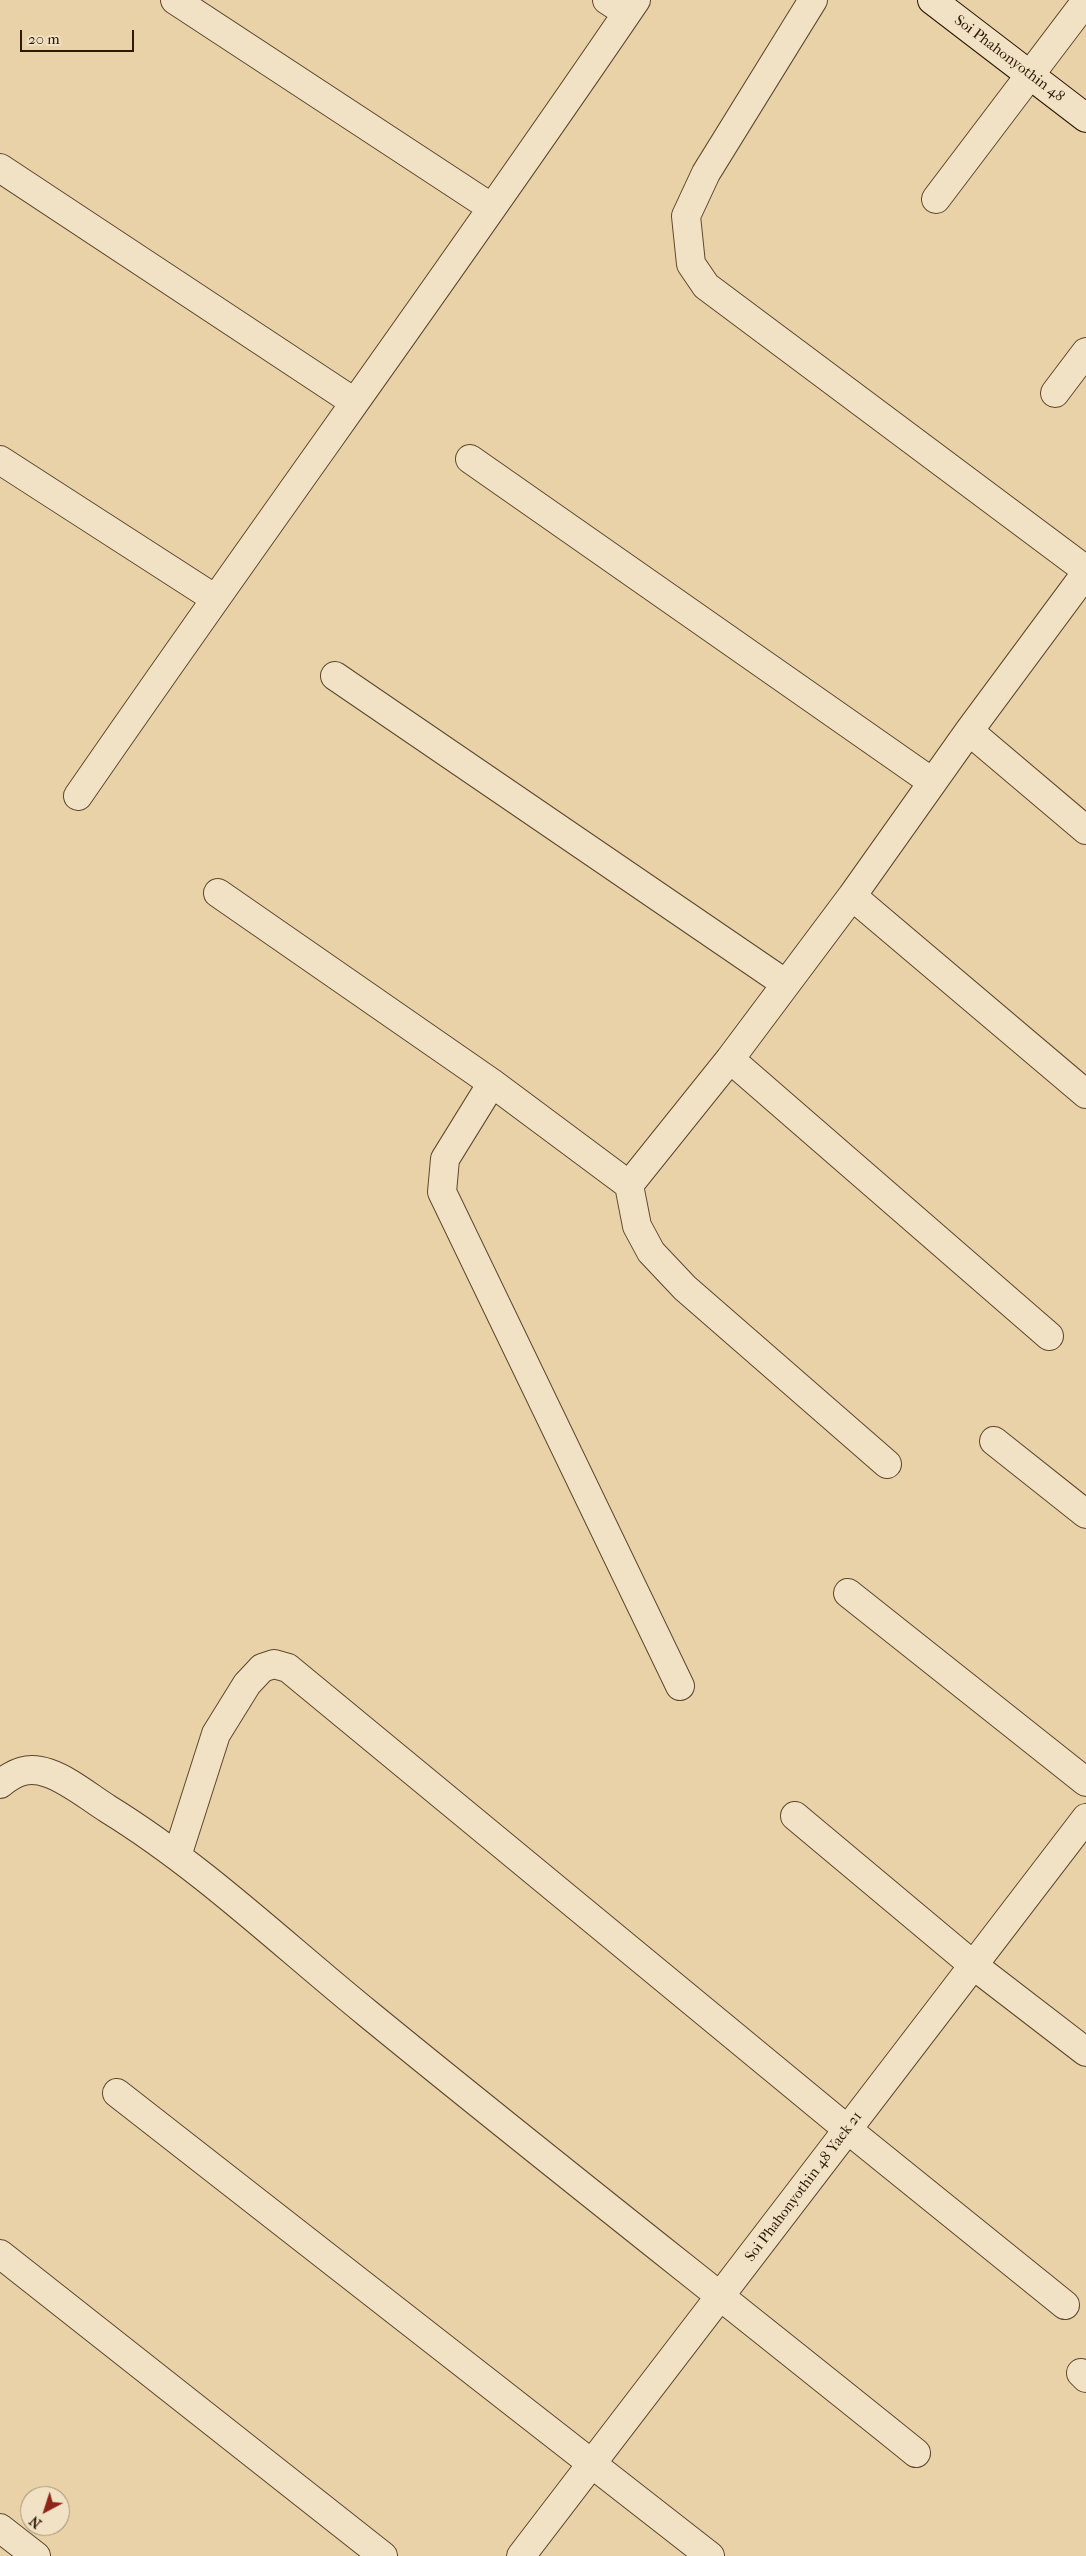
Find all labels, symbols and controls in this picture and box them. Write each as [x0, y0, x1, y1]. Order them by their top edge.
street label: Soi Phahonyothin 48 [950, 12, 1068, 106]
scale bar [22, 20, 136, 52]
text: 20 m [28, 30, 60, 48]
street label: Soi Phahonyothin 48 Yaek 21 [742, 2108, 866, 2266]
north arrow [20, 2486, 70, 2536]
text: N [26, 2512, 45, 2532]

